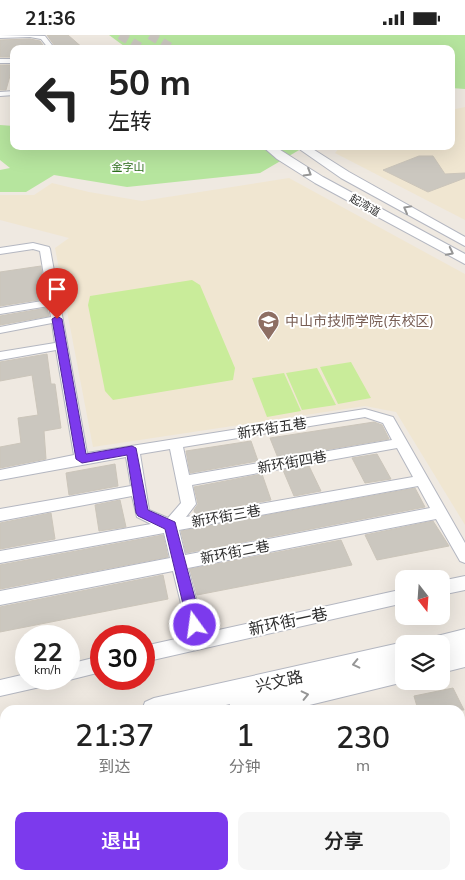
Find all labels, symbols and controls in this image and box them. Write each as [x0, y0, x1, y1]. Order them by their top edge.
text: 21:36 [25, 6, 75, 30]
text: 50 m [108, 60, 191, 104]
icon: left [25, 65, 90, 130]
text: 左转 [108, 107, 152, 135]
park label: 金字山 [112, 160, 145, 174]
one-way arrow [302, 166, 311, 176]
street label: 起湾道 [347, 191, 383, 219]
one-way arrow [403, 206, 412, 216]
one-way arrow [444, 246, 453, 256]
pin [36, 268, 78, 319]
icon: arrive [43, 275, 71, 303]
school or university icon: 中山市技师学院(东校区) [257, 309, 281, 340]
place label: 中山市技师学院(东校区) [285, 312, 434, 330]
street label: 新环街五巷 [236, 414, 308, 442]
street label: 新环街四巷 [256, 447, 328, 477]
street label: 新环街三巷 [190, 501, 262, 531]
street label: 新环街二巷 [199, 536, 271, 568]
north arrow [395, 570, 450, 625]
map controls [395, 570, 450, 690]
position arrow [168, 598, 220, 650]
street label: 新环街一巷 [247, 603, 329, 639]
speed limit sign: 30 [90, 625, 155, 690]
button: layers [395, 635, 450, 690]
text: 22 [32, 636, 63, 667]
one-way arrow [352, 658, 361, 668]
text: km/h [34, 662, 61, 677]
street label: 兴文路 [253, 666, 305, 696]
one-way arrow [300, 690, 309, 701]
text: 21:37 [75, 716, 154, 754]
text: 1 [236, 716, 254, 754]
text: 230 [336, 718, 390, 756]
text: m [356, 755, 370, 775]
text: 到达 [99, 756, 131, 776]
text: 分钟 [229, 756, 261, 776]
button: 退出 [15, 812, 228, 870]
button: 分享 [238, 812, 450, 870]

